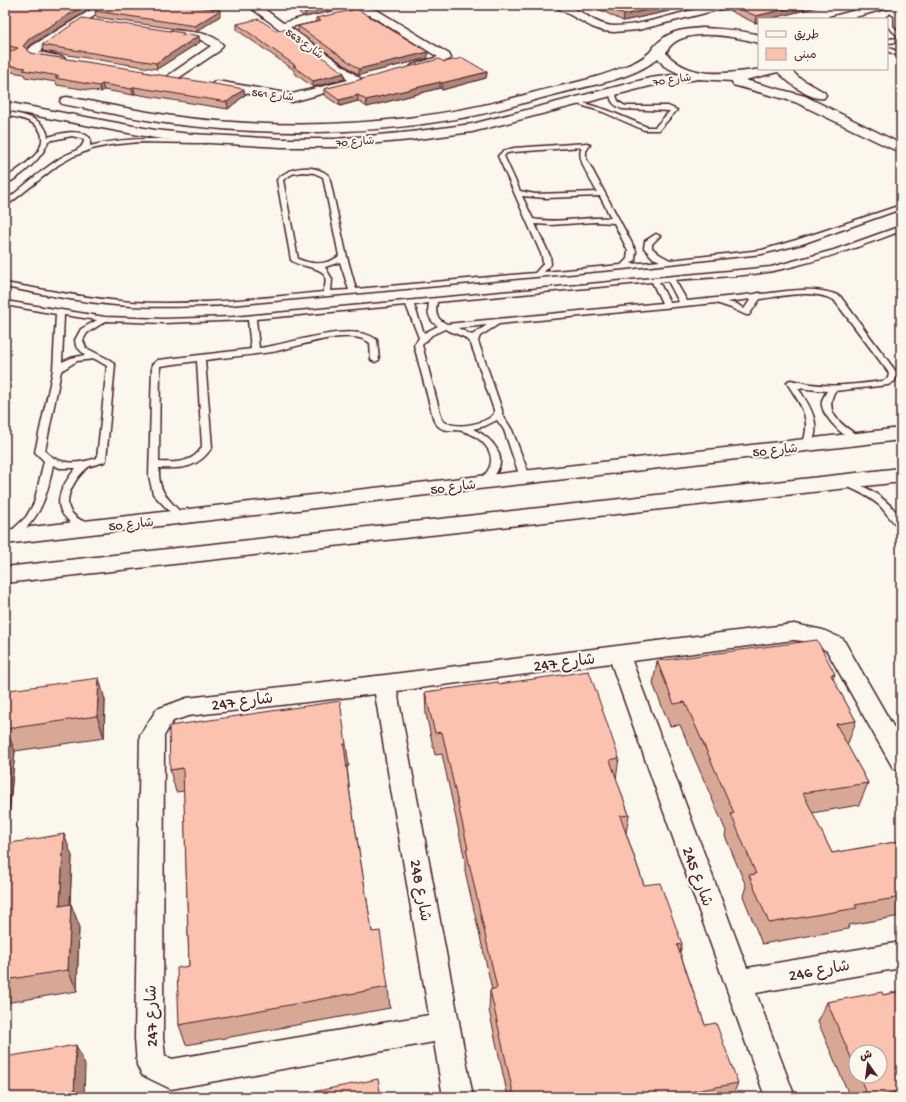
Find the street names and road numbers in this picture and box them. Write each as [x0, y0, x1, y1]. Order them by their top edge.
street label: شارع 563 [282, 26, 326, 63]
street label: شارع 70 [651, 71, 692, 91]
street label: شارع 561 [251, 86, 295, 106]
street label: شارع 70 [335, 135, 375, 151]
street label: شارع 50 [752, 442, 799, 461]
street label: شارع 50 [430, 478, 477, 499]
street label: شارع 50 [108, 516, 155, 535]
street label: شارع 247 [532, 651, 596, 678]
street label: شارع 247 [210, 690, 274, 717]
street label: شارع 245 [676, 845, 715, 910]
street label: شارع 248 [404, 858, 433, 923]
street label: شارع 246 [787, 958, 852, 987]
street label: شارع 247 [143, 985, 164, 1047]

